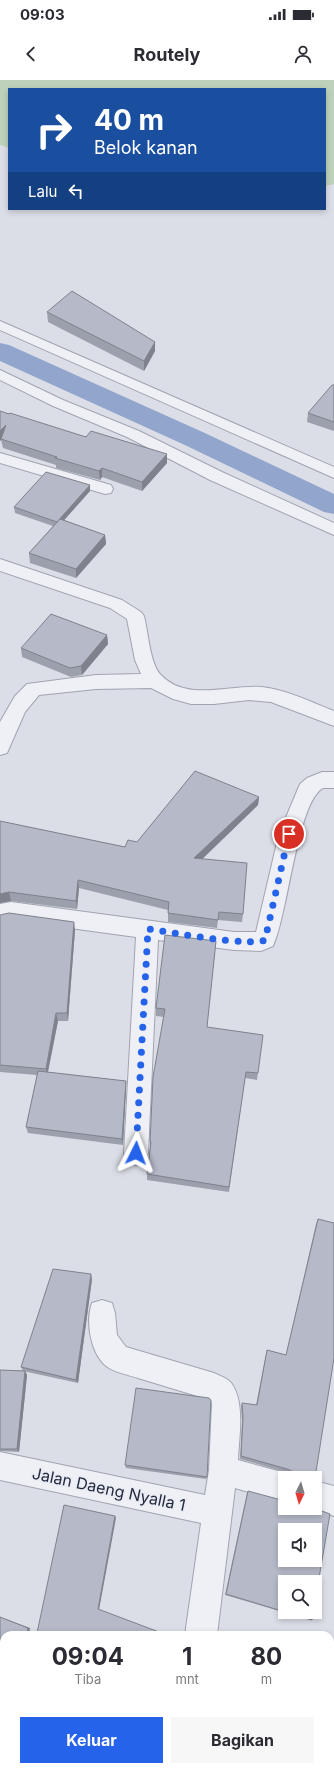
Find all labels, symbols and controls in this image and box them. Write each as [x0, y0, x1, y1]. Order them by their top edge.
text: 09:03 [20, 5, 65, 24]
icon: back [20, 43, 42, 65]
icon: person [292, 43, 314, 65]
text: Routely [134, 44, 200, 65]
text: 40 m [94, 103, 164, 137]
icon: right [28, 104, 80, 156]
text: Belok kanan [94, 137, 198, 158]
icon: left [65, 180, 87, 202]
text: Lalu [28, 182, 57, 201]
pin [272, 817, 306, 851]
icon: arrive [278, 823, 300, 845]
position arrow [115, 1132, 157, 1174]
street label: Jalan Daeng Nyalla 1 [30, 1463, 188, 1515]
north arrow [278, 1471, 322, 1515]
map controls [278, 1471, 322, 1619]
button: sound [278, 1523, 322, 1567]
button: search [278, 1575, 322, 1619]
text: 09:04 [52, 1642, 124, 1671]
text: 1 [182, 1642, 192, 1671]
text: 80 [251, 1642, 282, 1671]
text: Tiba [74, 1671, 101, 1687]
text: mnt [176, 1671, 199, 1687]
text: m [261, 1671, 272, 1687]
button: Keluar [20, 1717, 163, 1763]
button: Bagikan [171, 1717, 314, 1763]

